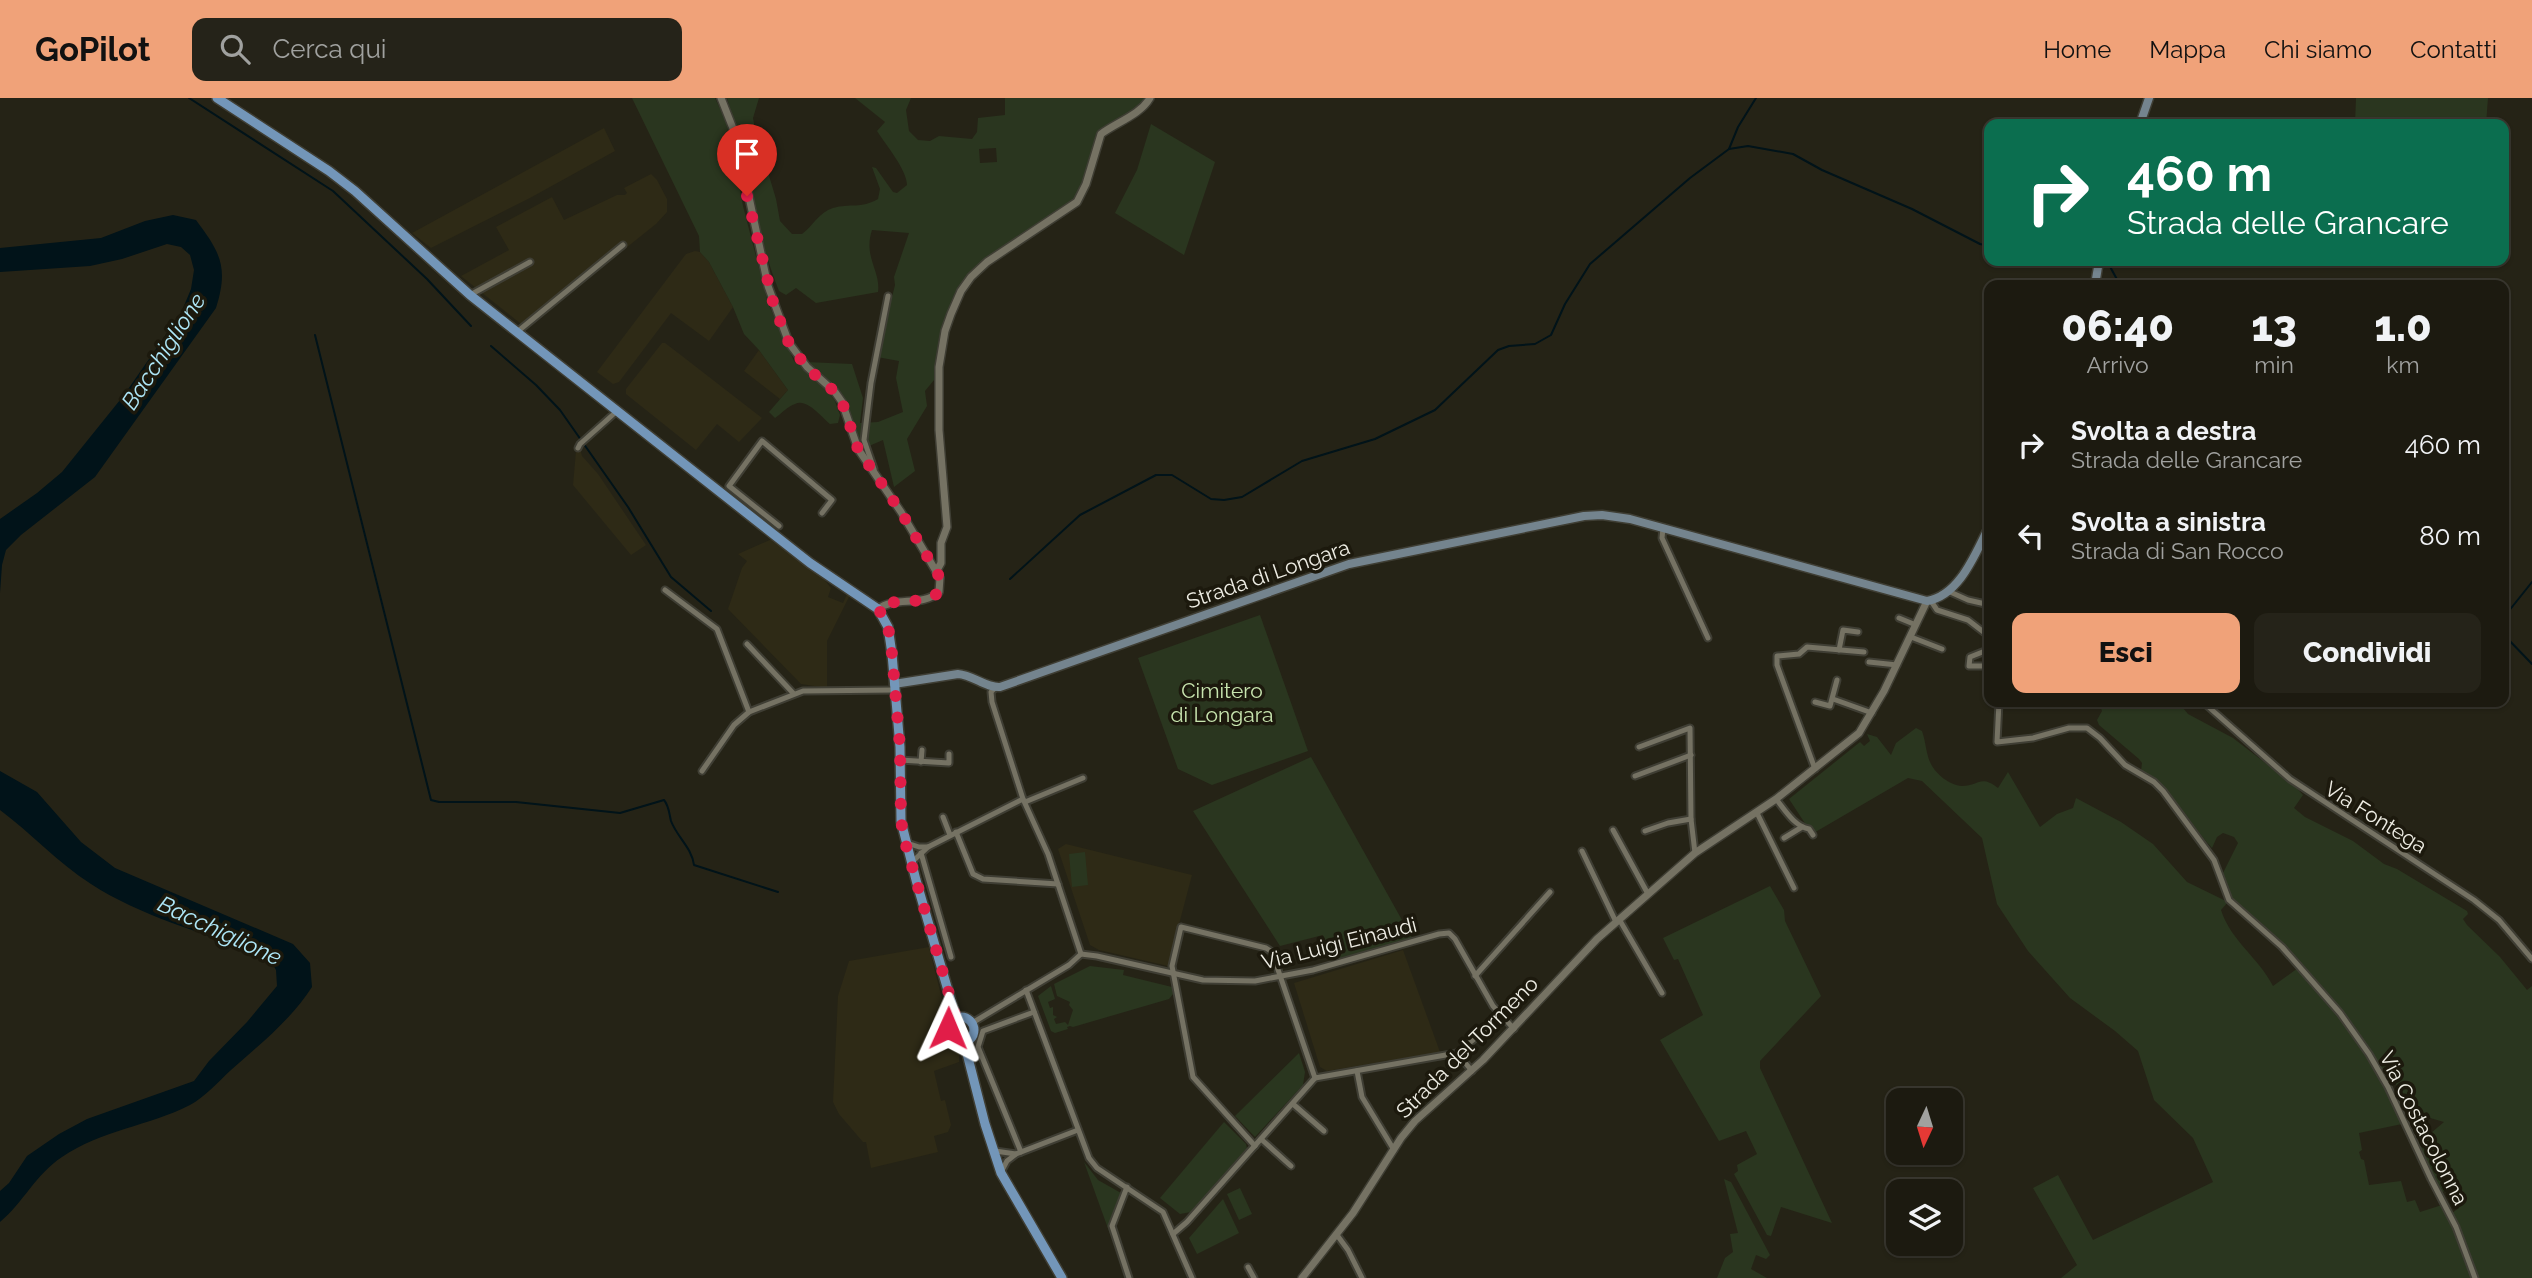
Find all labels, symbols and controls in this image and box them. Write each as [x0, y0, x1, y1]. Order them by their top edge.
search box [192, 18, 682, 81]
text: GoPilot [35, 30, 150, 69]
icon: search [216, 30, 254, 68]
text: Cerca qui [272, 34, 387, 64]
text: Home [2043, 35, 2111, 64]
text: Mappa [2149, 35, 2226, 64]
text: Chi siamo [2264, 35, 2372, 64]
text: Contatti [2410, 35, 2497, 64]
pin [717, 124, 777, 196]
icon: arrive [728, 135, 766, 173]
text: 460 m [2127, 145, 2272, 202]
icon: right [2012, 147, 2103, 238]
text: Strada delle Grancare [2127, 204, 2449, 241]
water label: Bacchiglione [115, 288, 211, 414]
text: 06:40 [2061, 302, 2174, 351]
text: 13 [2251, 302, 2297, 351]
text: 1.0 [2374, 302, 2432, 351]
text: Arrivo [2087, 351, 2149, 378]
text: min [2254, 351, 2294, 378]
text: km [2386, 351, 2420, 378]
text: Svolta a destra [2071, 416, 2257, 446]
icon: right [2012, 426, 2050, 464]
text: 460 m [2405, 430, 2481, 460]
text: Strada delle Grancare [2071, 446, 2302, 473]
text: Svolta a sinistra [2071, 507, 2266, 537]
icon: left [2012, 517, 2050, 555]
text: 80 m [2419, 521, 2481, 551]
street label: Strada di Longara [1183, 534, 1353, 614]
text: Strada di San Rocco [2071, 537, 2284, 564]
button: Esci [2012, 613, 2240, 693]
button: Condividi [2254, 613, 2481, 693]
park label: Cimitero di Longara [1171, 678, 1273, 727]
street label: Via Fontega [2320, 776, 2432, 858]
water label: Bacchiglione [154, 890, 286, 970]
street label: Via Luigi Einaudi [1259, 912, 1419, 974]
street label: Strada del Tormeno [1391, 971, 1543, 1123]
position arrow [911, 991, 985, 1065]
street label: Via Costacolonna [2374, 1047, 2474, 1209]
north arrow [1886, 1088, 1964, 1166]
map controls [1886, 1088, 1963, 1256]
button: layers [1886, 1179, 1963, 1256]

